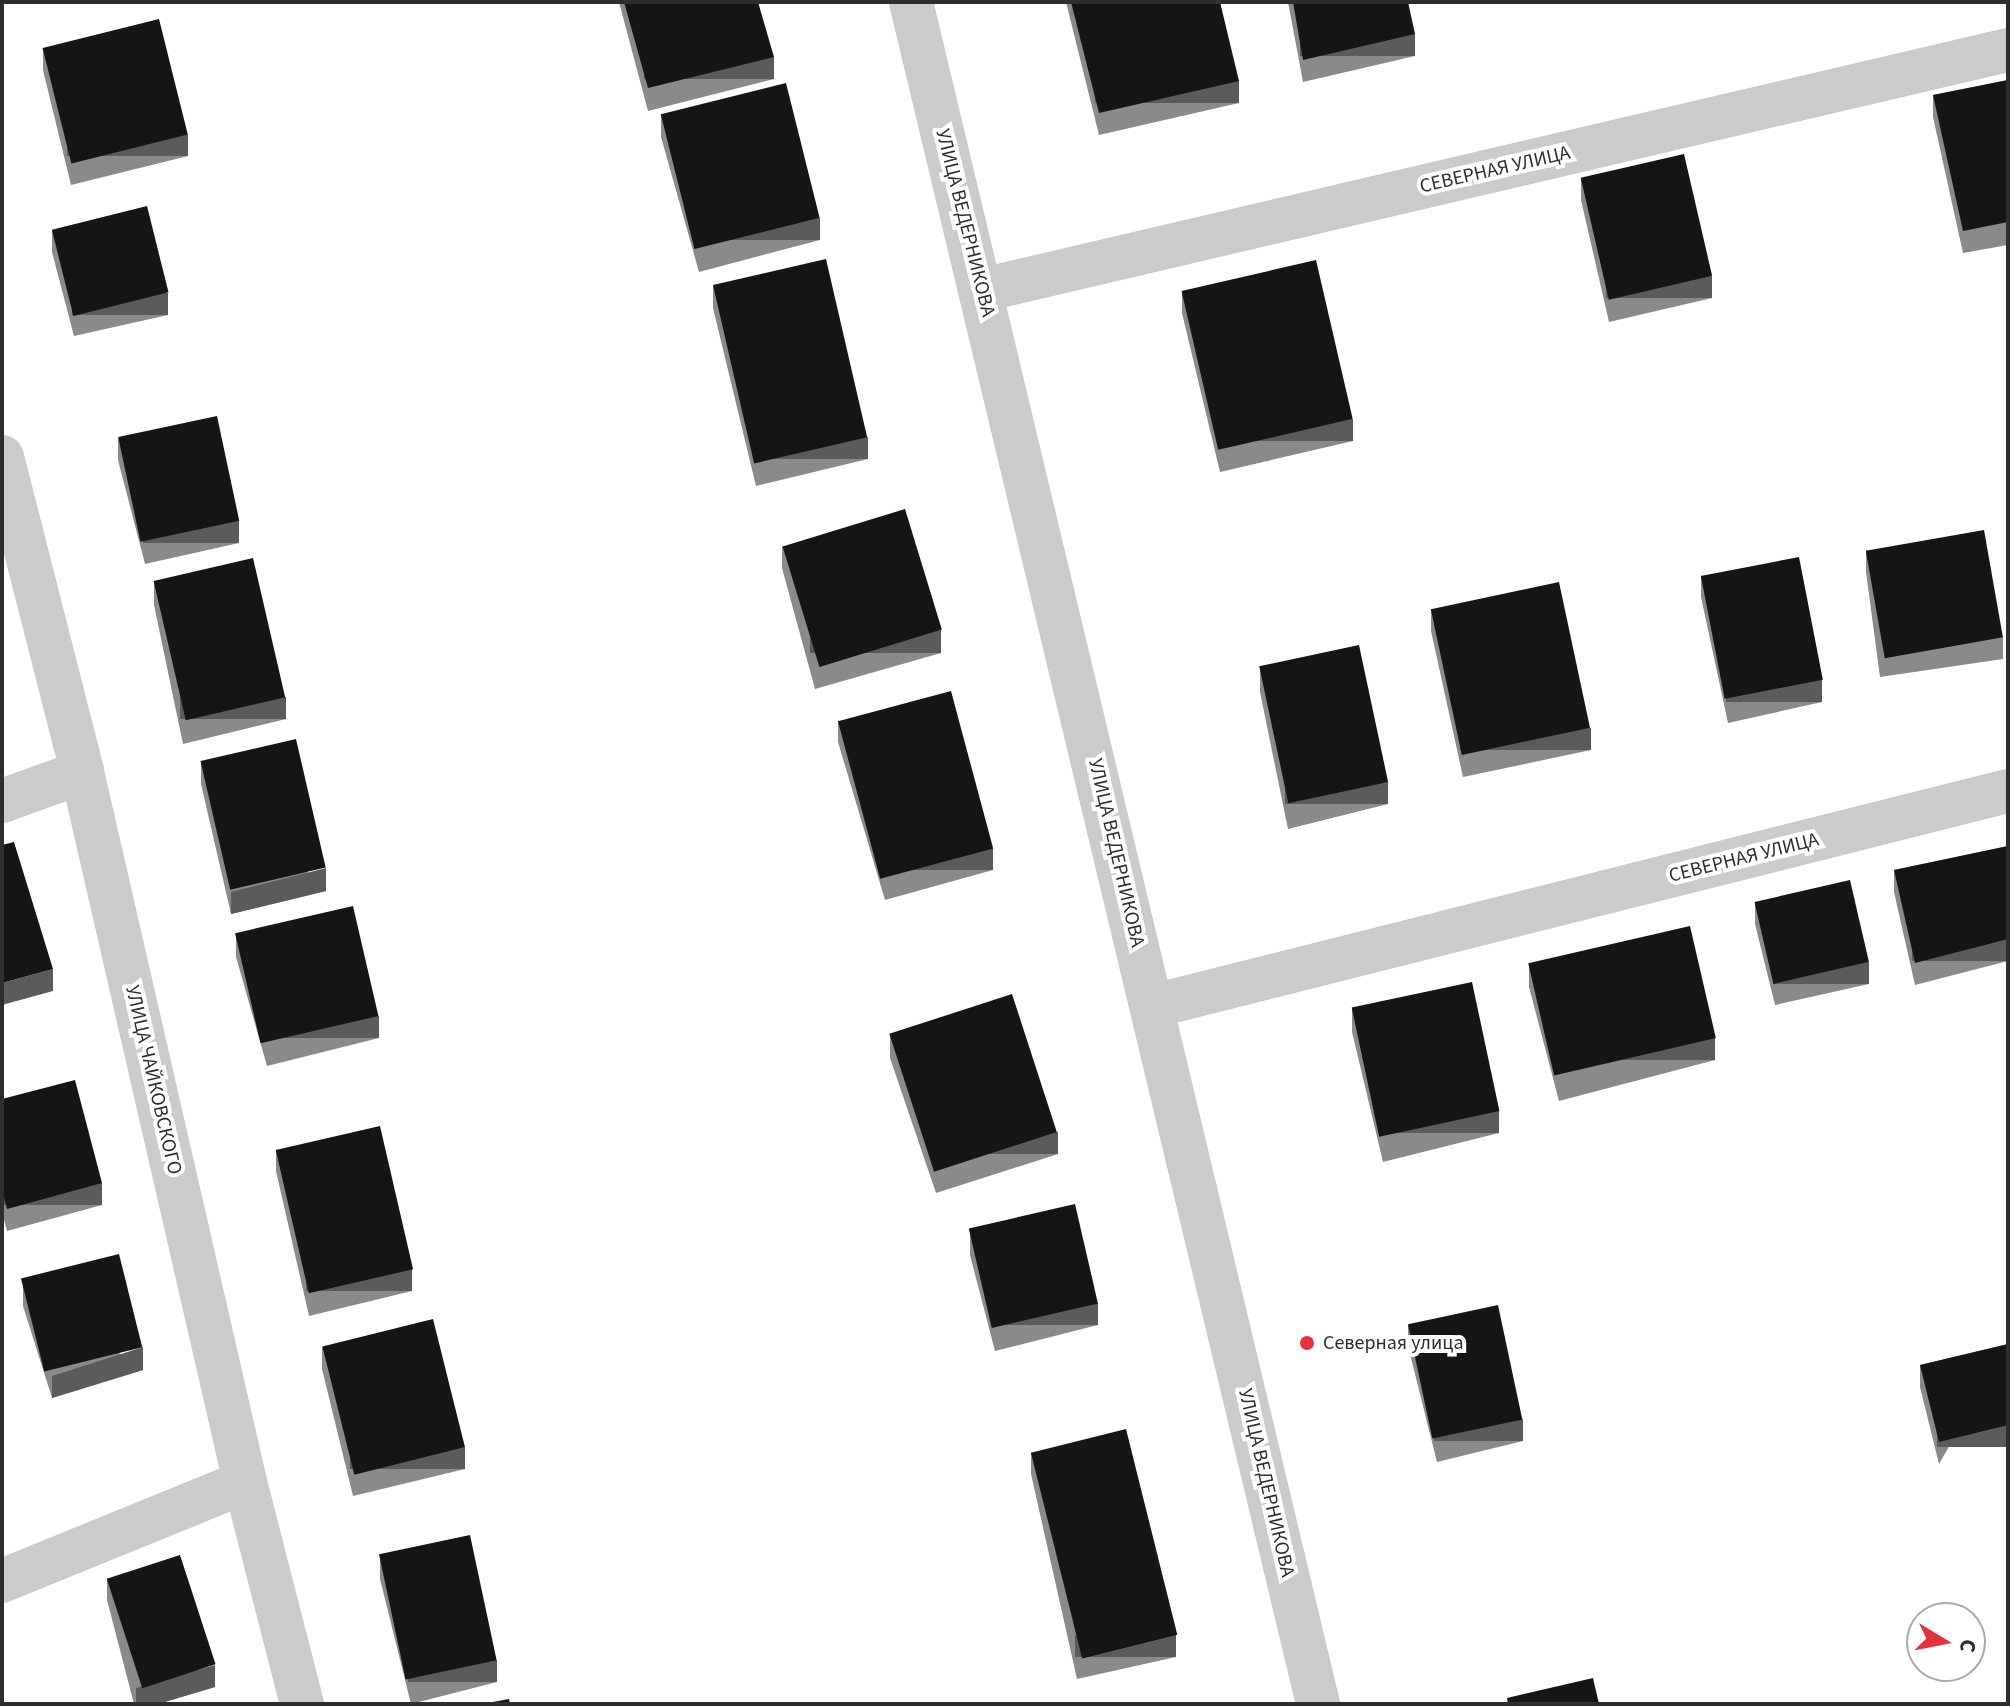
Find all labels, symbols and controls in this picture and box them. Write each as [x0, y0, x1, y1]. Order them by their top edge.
street label: УЛИЦА ВЕДЕРНИКОВА [930, 127, 1000, 319]
street label: СЕВЕРНАЯ УЛИЦА [1417, 141, 1573, 199]
street label: УЛИЦА ВЕДЕРНИКОВА [1083, 756, 1149, 950]
street label: СЕВЕРНАЯ УЛИЦА [1667, 828, 1821, 888]
street label: УЛИЦА ЧАЙКОВСКОГО [120, 983, 186, 1177]
place label: Северная улица [1323, 1331, 1464, 1355]
marker: Северная улица [1298, 1334, 1316, 1352]
street label: УЛИЦА ВЕДЕРНИКОВА [1233, 1386, 1299, 1580]
north arrow [1906, 1602, 1986, 1682]
text: С [1951, 1637, 1985, 1655]

